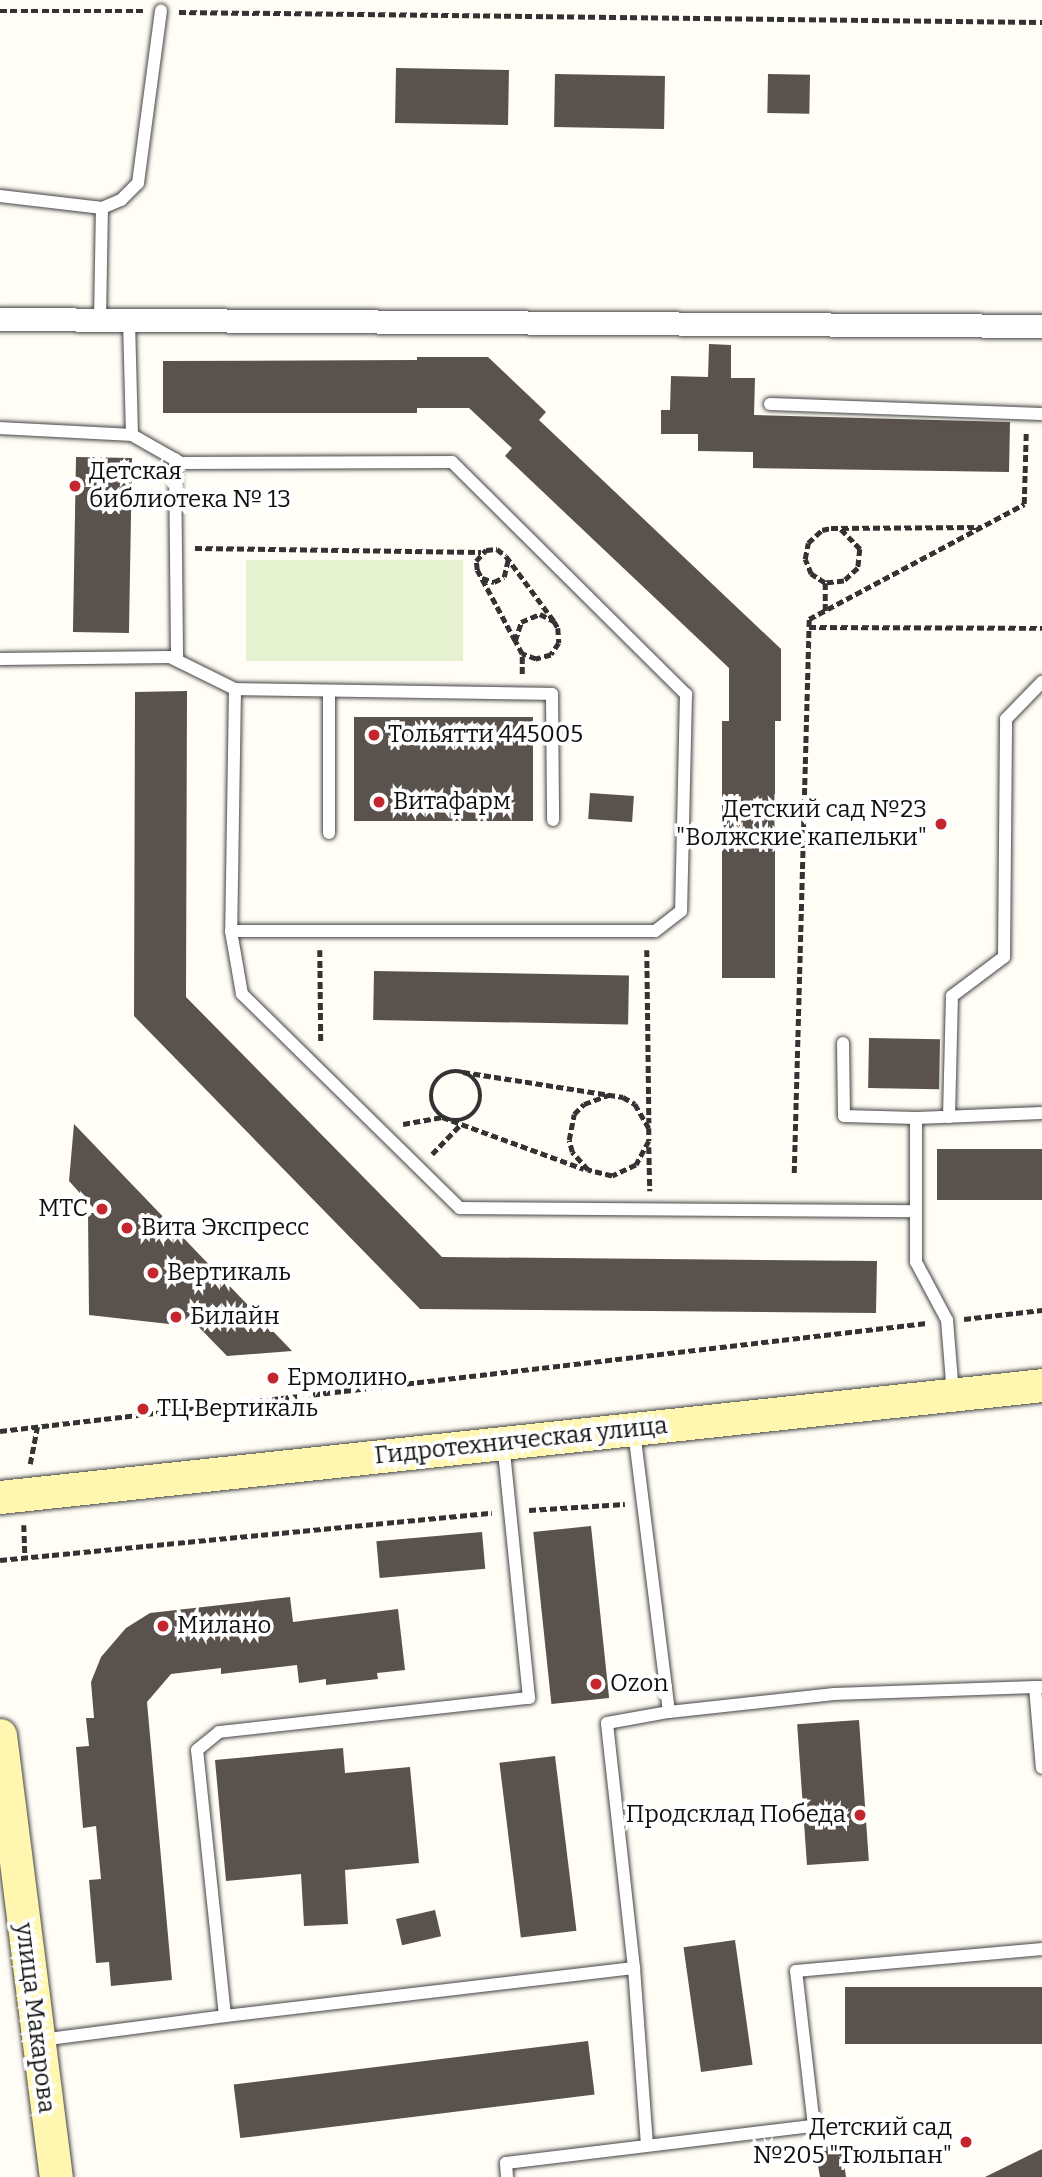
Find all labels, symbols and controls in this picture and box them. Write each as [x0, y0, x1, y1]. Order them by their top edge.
place label: Детская библиотека № 13 [89, 458, 291, 514]
marker: Детская библиотека № 13 [67, 478, 83, 494]
place label: Тольятти 445005 [388, 721, 583, 749]
marker: Тольятти 445005 [366, 727, 382, 743]
place label: Витафарм [393, 788, 511, 816]
marker: Витафарм [371, 794, 387, 810]
place label: Детский сад №23 "Волжские капельки" [676, 796, 927, 852]
marker: Детский сад №23 "Волжские капельки" [933, 816, 949, 832]
place label: МТС [38, 1195, 88, 1223]
marker: МТС [94, 1201, 110, 1217]
place label: Вита Экспресс [141, 1214, 309, 1242]
marker: Вита Экспресс [119, 1220, 135, 1236]
place label: Вертикаль [167, 1259, 291, 1287]
marker: Вертикаль [145, 1265, 161, 1281]
place label: Билайн [190, 1303, 280, 1331]
marker: Билайн [168, 1309, 184, 1325]
place label: Ермолино [287, 1364, 407, 1392]
marker: Ермолино [265, 1370, 281, 1386]
place label: ТЦ Вертикаль [157, 1395, 318, 1423]
marker: ТЦ Вертикаль [135, 1401, 151, 1417]
street label: Гидротехническая улица [373, 1411, 669, 1471]
place label: Милано [177, 1612, 271, 1640]
marker: Милано [155, 1618, 171, 1634]
place label: Ozon [610, 1670, 668, 1698]
marker: Ozon [588, 1676, 604, 1692]
place label: Продсклад Победа [626, 1801, 846, 1829]
marker: Продсклад Победа [852, 1807, 868, 1823]
street label: улица Макарова [9, 1921, 61, 2115]
place label: Детский сад №205 "Тюльпан" [753, 2114, 952, 2170]
marker: Детский сад №205 "Тюльпан" [958, 2134, 974, 2150]

